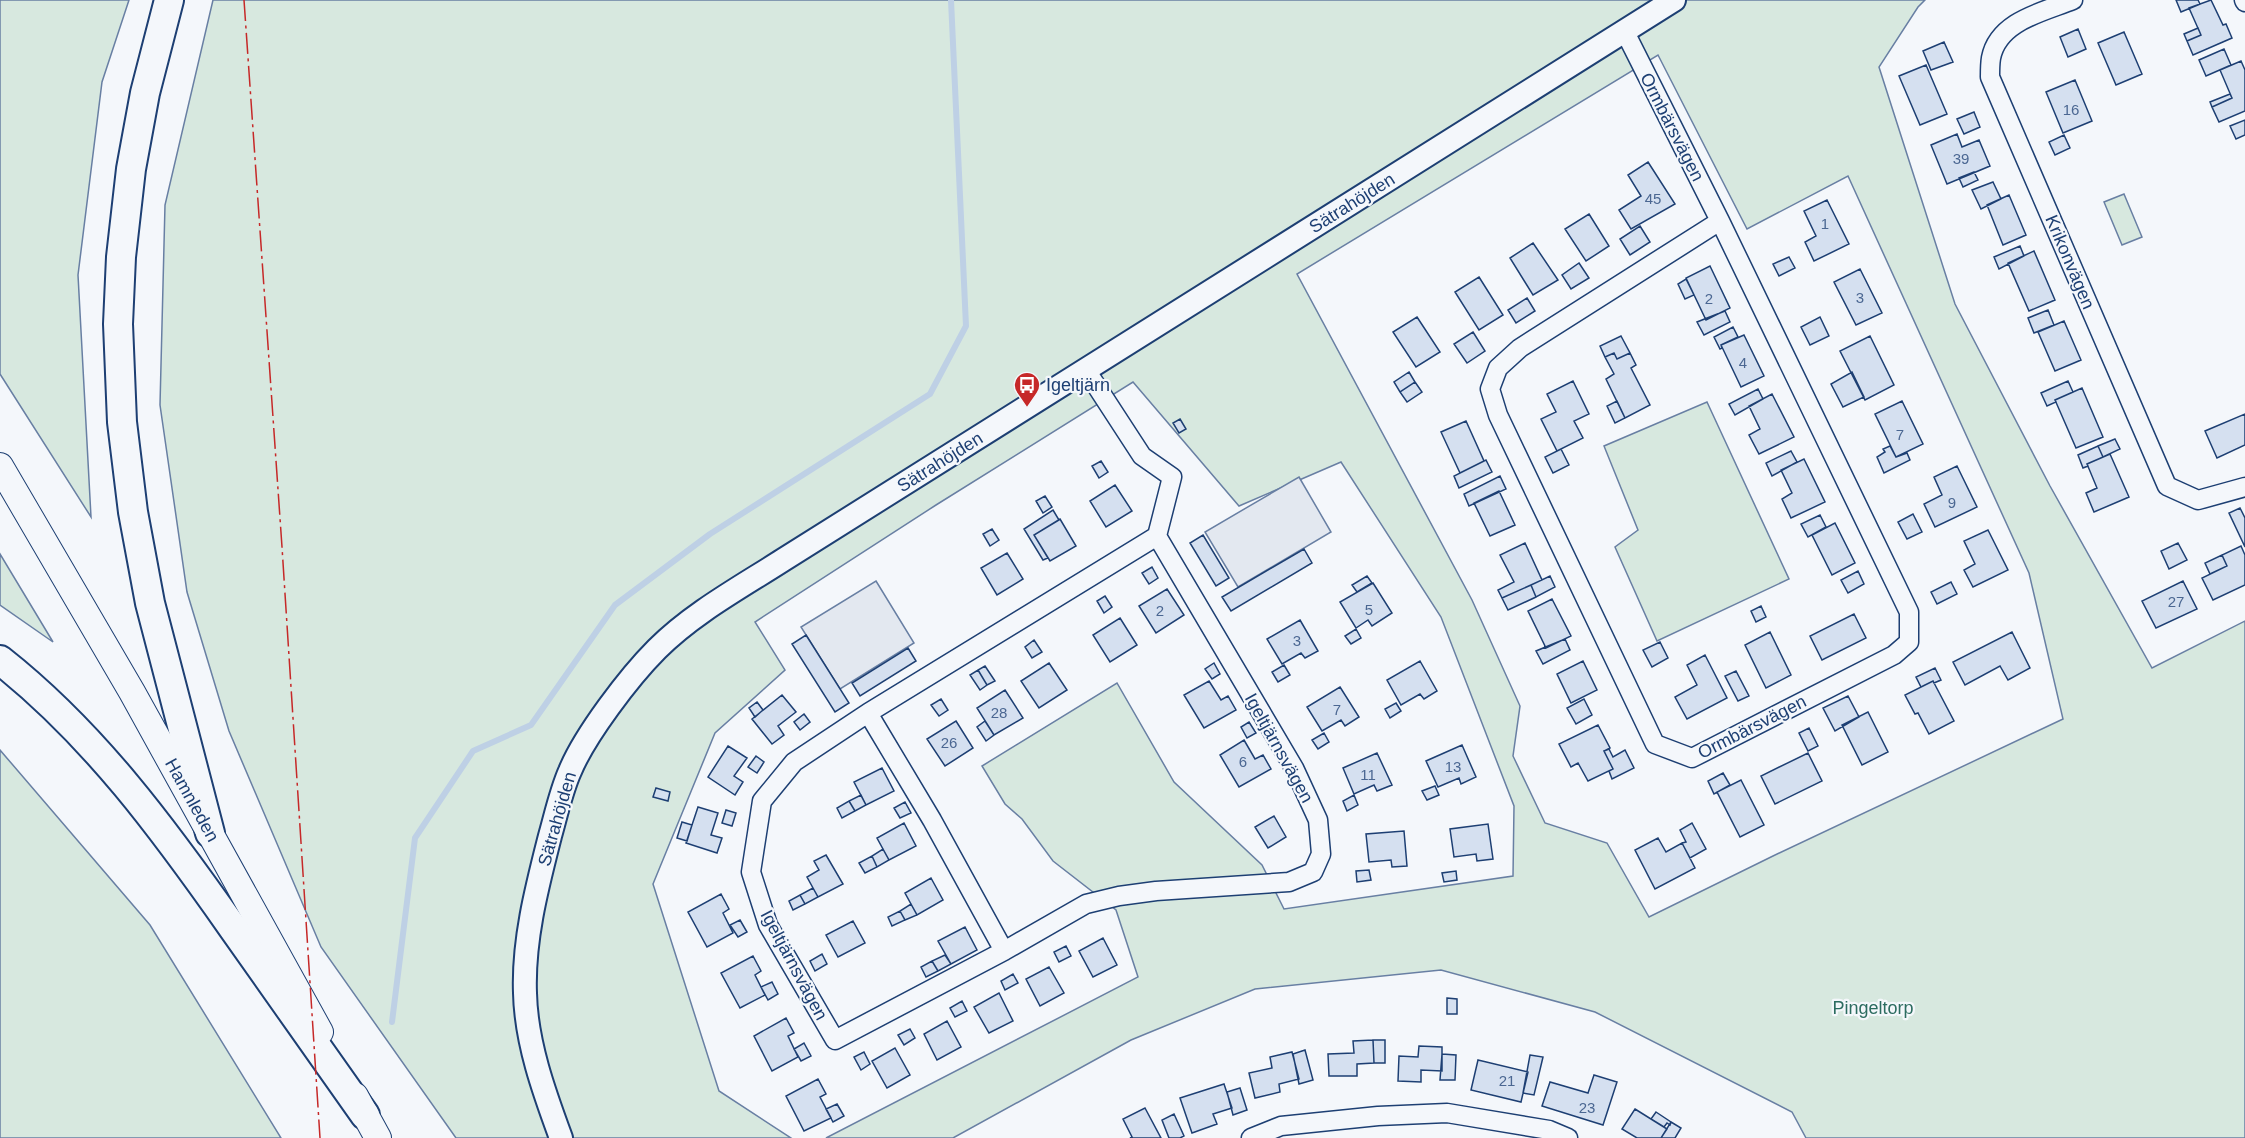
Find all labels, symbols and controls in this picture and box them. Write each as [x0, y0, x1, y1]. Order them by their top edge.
street label: Ormbärsvägen [1636, 69, 1708, 185]
house number: 16 [2063, 101, 2079, 118]
house number: 39 [1953, 150, 1969, 167]
street label: Sätrahöjden [1306, 169, 1398, 237]
house number: 45 [1645, 190, 1661, 207]
street label: Krikonvägen [2041, 212, 2099, 312]
house number: 1 [1821, 215, 1829, 232]
house number: 3 [1856, 289, 1864, 306]
house number: 2 [1705, 290, 1713, 307]
house number: 4 [1739, 354, 1747, 371]
bus stop icon: Igeltjärn [1012, 370, 1042, 408]
place label: Igeltjärn [1046, 375, 1110, 395]
house number: 7 [1896, 426, 1904, 443]
street label: Sätrahöjden [894, 428, 986, 496]
house number: 9 [1948, 494, 1956, 511]
house number: 27 [2168, 593, 2184, 610]
house number: 5 [1365, 601, 1373, 618]
house number: 2 [1156, 602, 1164, 619]
house number: 3 [1293, 632, 1301, 649]
street label: Igeltjärnsvägen [1241, 690, 1317, 806]
street label: Ormbärsvägen [1694, 691, 1810, 763]
house number: 7 [1333, 701, 1341, 718]
house number: 28 [991, 704, 1007, 721]
house number: 26 [941, 734, 957, 751]
house number: 6 [1239, 753, 1247, 770]
street label: Hamnleden [161, 755, 223, 845]
house number: 13 [1445, 758, 1461, 775]
house number: 11 [1360, 766, 1376, 783]
street label: Sätrahöjden [534, 770, 580, 868]
street label: Igeltjärnsvägen [757, 906, 831, 1024]
park label: Pingeltorp [1832, 998, 1914, 1018]
house number: 21 [1499, 1072, 1515, 1089]
house number: 23 [1579, 1099, 1595, 1116]

